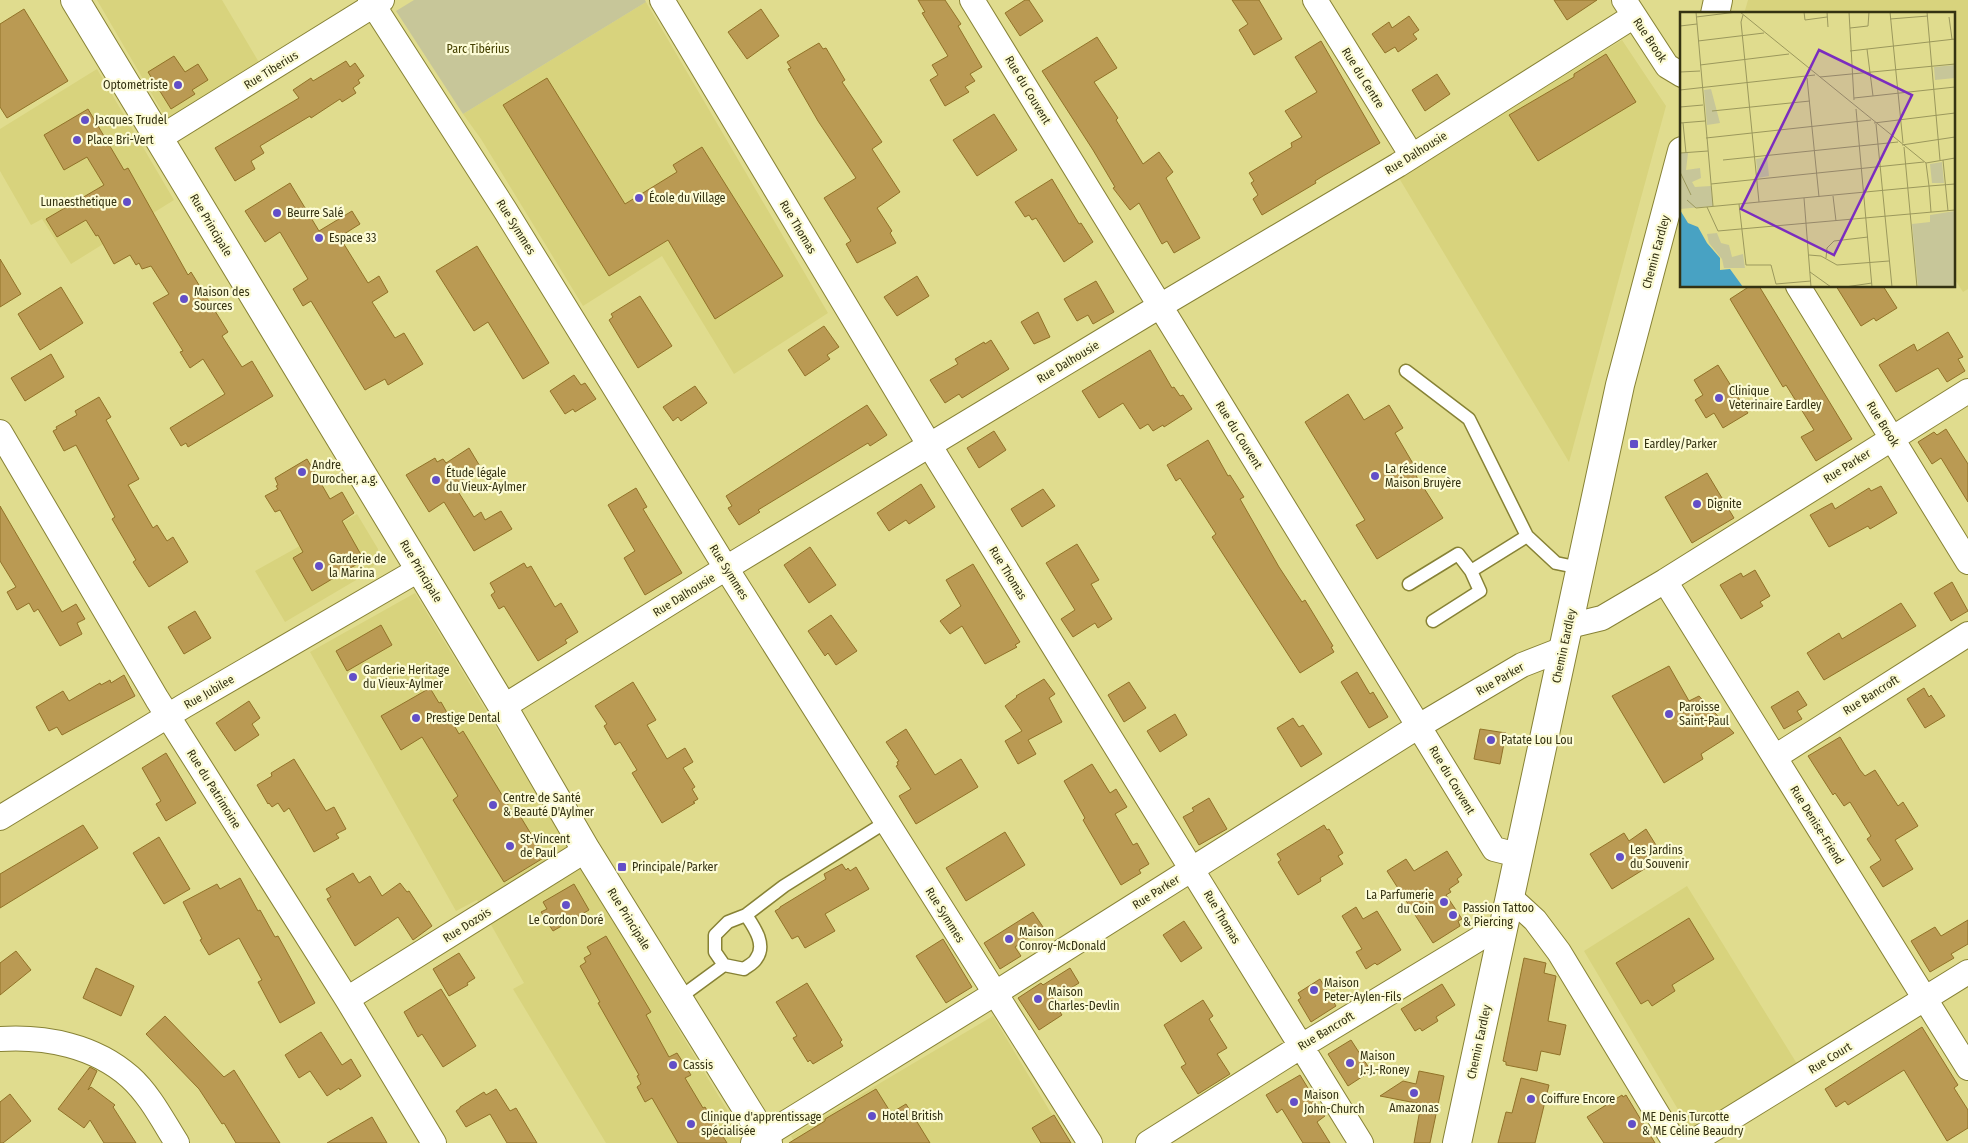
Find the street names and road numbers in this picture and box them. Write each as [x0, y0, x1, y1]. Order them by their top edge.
street label: Rue Brook [1630, 15, 1670, 65]
street label: Rue du Centre [1339, 45, 1387, 111]
street label: Rue Tiberius [241, 48, 301, 92]
street label: Rue du Couvent [1002, 53, 1054, 127]
street label: Rue Dalhousie [1382, 128, 1450, 178]
street label: Rue Principale [187, 191, 235, 259]
street label: Rue Symmes [494, 197, 538, 257]
street label: Rue Thomas [777, 198, 819, 256]
street label: Chemin Eardley [1639, 213, 1673, 290]
street label: Rue Dalhousie [1034, 338, 1102, 386]
street label: Rue du Couvent [1213, 399, 1265, 471]
street label: Rue Brook [1864, 399, 1902, 449]
street label: Rue Parker [1821, 446, 1874, 486]
street label: Rue Principale [397, 537, 445, 605]
street label: Rue Symmes [707, 542, 751, 602]
street label: Rue Thomas [986, 544, 1030, 602]
street label: Rue Dalhousie [650, 570, 718, 620]
street label: Chemin Eardley [1549, 607, 1579, 684]
street label: Rue Parker [1474, 659, 1527, 698]
street label: Rue Jubilee [181, 672, 237, 712]
street label: Rue Bancroft [1840, 672, 1902, 718]
street label: Rue du Couvent [1426, 743, 1478, 817]
street label: Rue du Patrimoine [184, 747, 244, 831]
street label: Rue Denise-Friend [1787, 783, 1847, 867]
street label: Rue Parker [1130, 872, 1183, 912]
street label: Rue Principale [604, 885, 654, 953]
street label: Rue Symmes [923, 885, 967, 945]
street label: Rue Thomas [1201, 888, 1243, 946]
street label: Rue Dozois [440, 905, 494, 945]
street label: Chemin Eardley [1464, 1003, 1494, 1080]
street label: Rue Bancroft [1295, 1009, 1357, 1053]
street label: Rue Court [1806, 1039, 1854, 1077]

